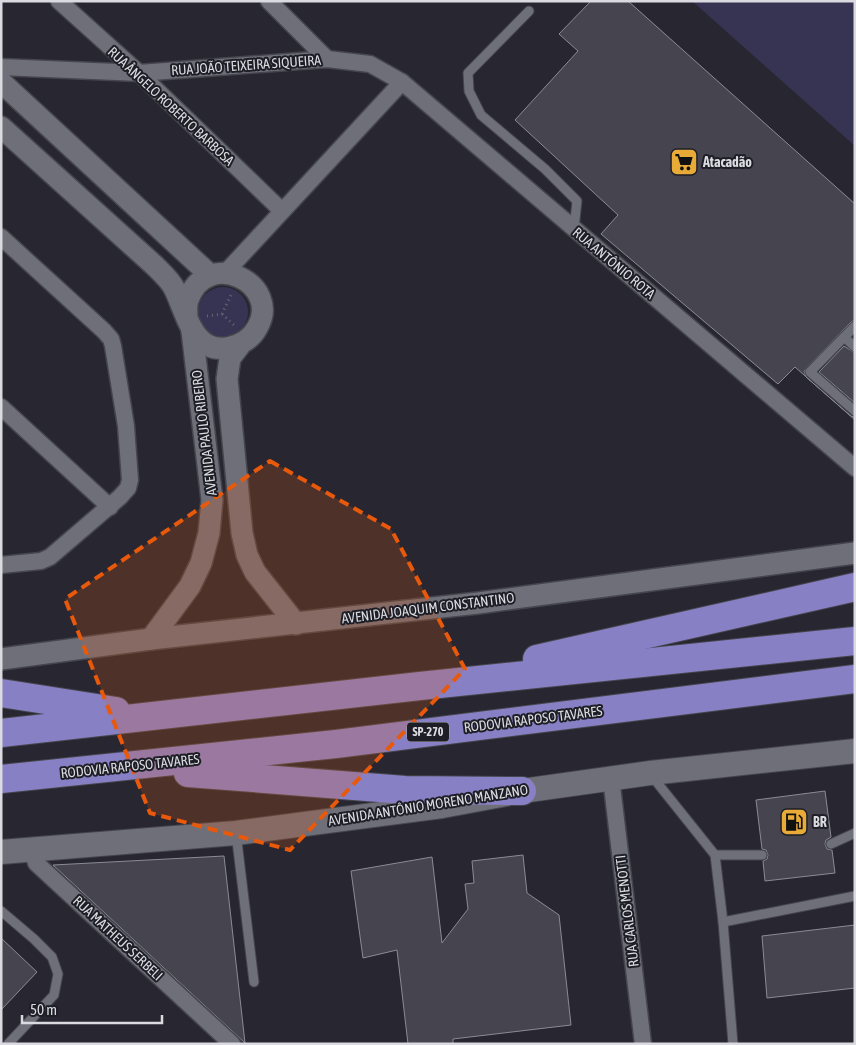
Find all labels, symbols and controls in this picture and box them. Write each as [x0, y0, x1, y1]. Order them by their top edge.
street label: RUA ÂNGELO ROBERTO BARBOSA [105, 43, 237, 169]
street label: RUA JOÃO TEIXEIRA SIQUEIRA [171, 52, 322, 78]
supermarket icon: Atacadão [669, 147, 699, 177]
place label: Atacadão [702, 154, 752, 170]
street label: RUA ANTÔNIO ROTA [570, 224, 658, 302]
street label: AVENIDA PAULO RIBEIRO [188, 369, 220, 497]
street label: AVENIDA JOAQUIM CONSTANTINO [341, 589, 515, 627]
street label: RODOVIA RAPOSO TAVARES [463, 703, 603, 735]
road number: SP-270 [407, 722, 449, 742]
street label: RODOVIA RAPOSO TAVARES [60, 751, 200, 781]
street label: AVENIDA ANTÔNIO MORENO MANZANO [327, 781, 529, 829]
fuel station icon: BR [779, 807, 809, 837]
place label: BR [813, 814, 827, 830]
street label: RUA CARLOS MENOTTI [612, 854, 642, 968]
street label: RUA MATHEUS SERBELI [70, 892, 166, 984]
scale bar [22, 992, 162, 1024]
text: 50 m [30, 1001, 57, 1018]

